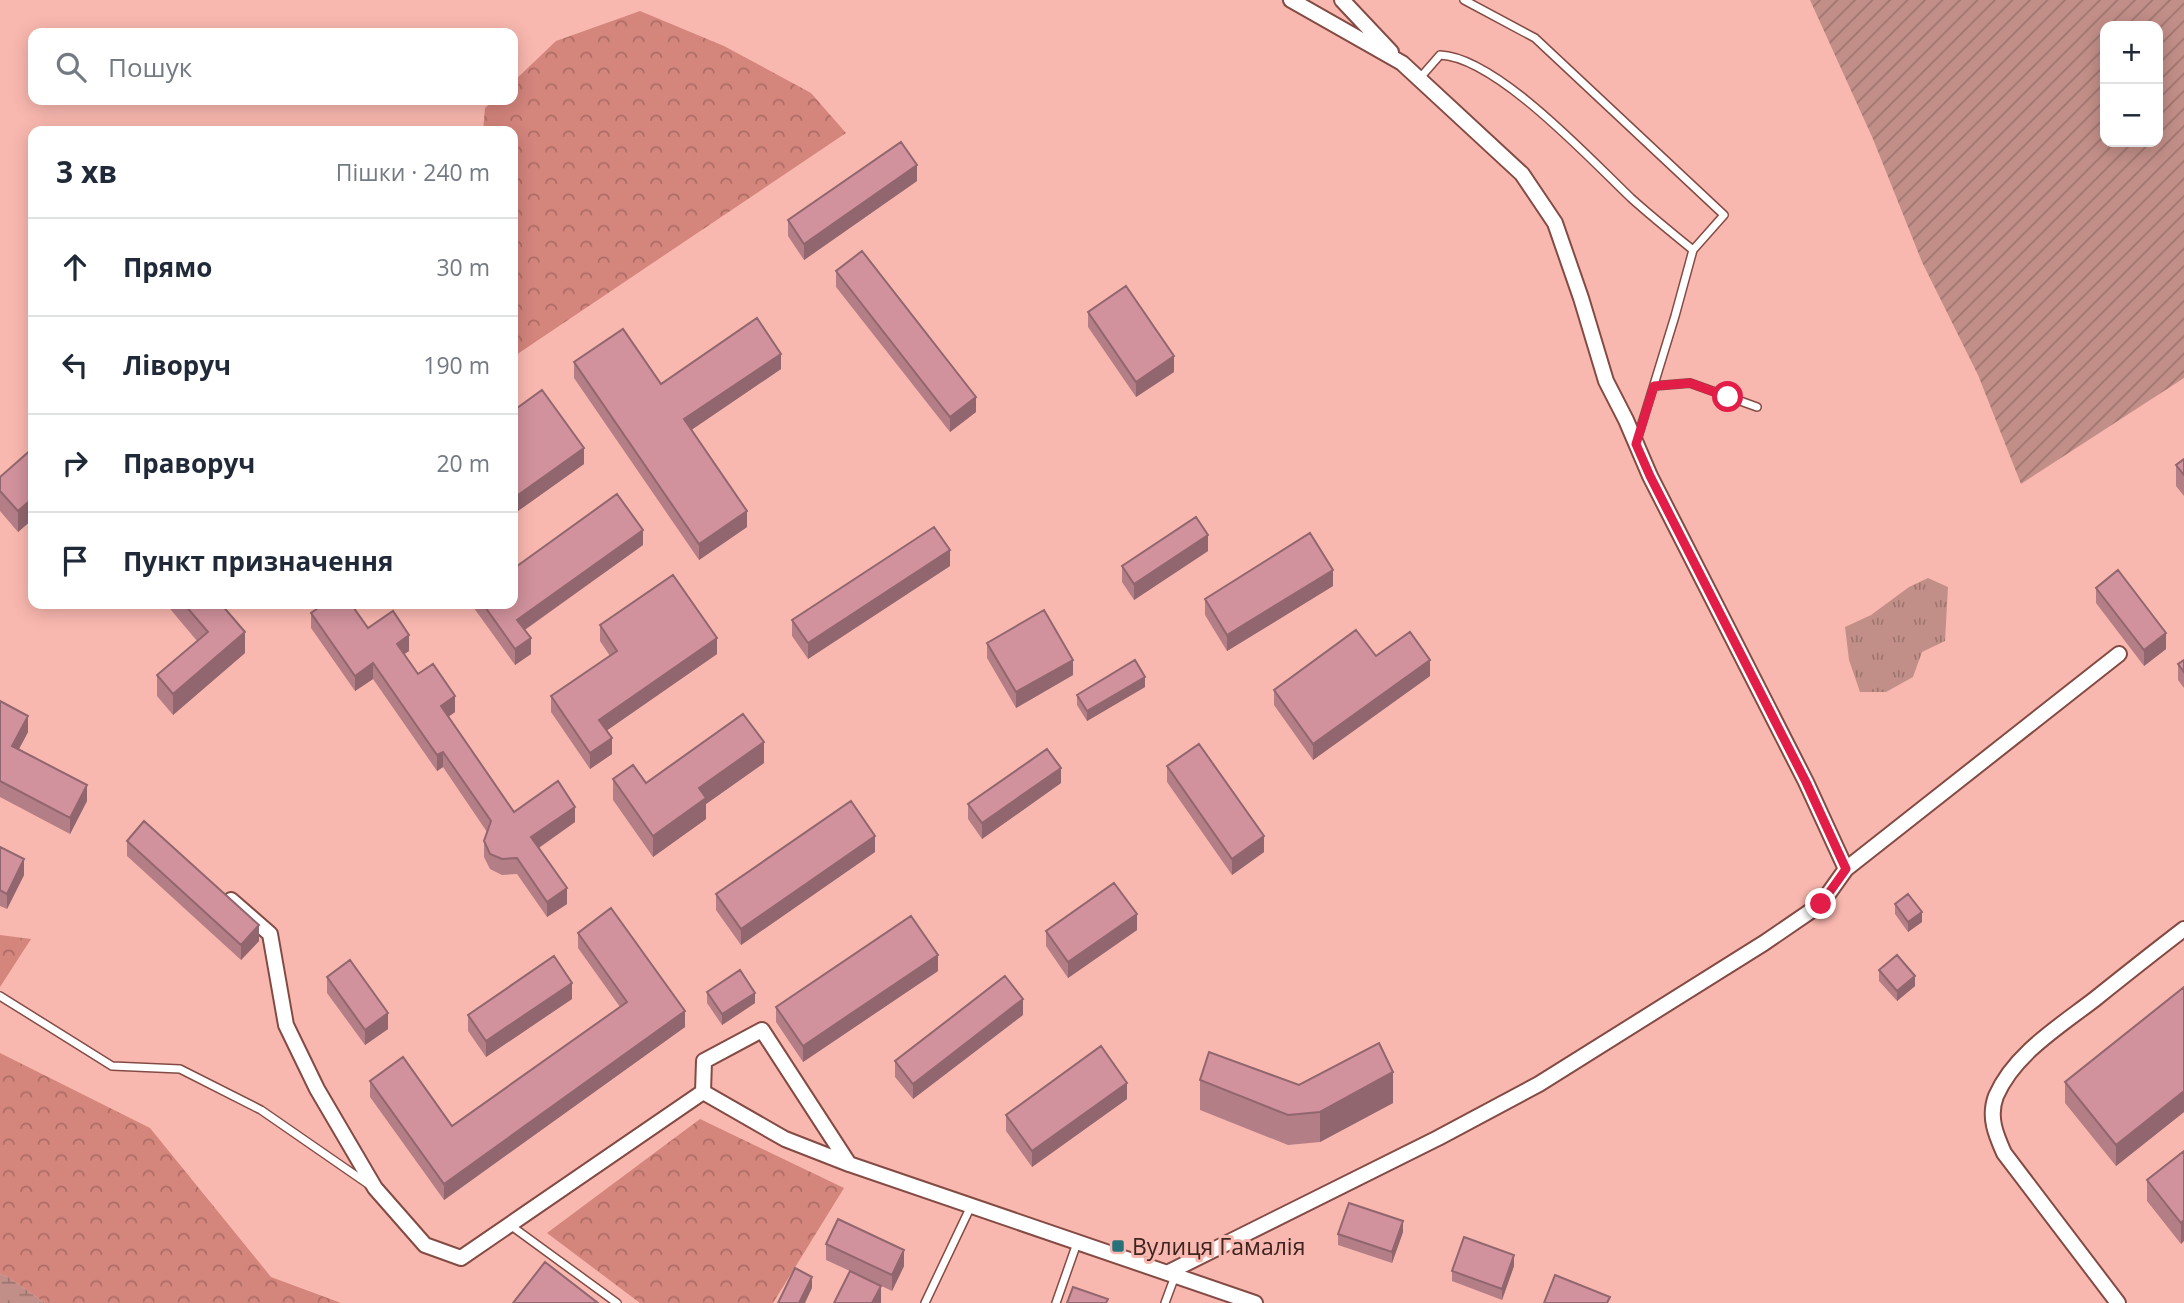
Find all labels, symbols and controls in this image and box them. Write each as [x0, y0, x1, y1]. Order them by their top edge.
map controls [2100, 21, 2163, 147]
button: + [2100, 21, 2163, 84]
search box [28, 28, 518, 105]
icon: search [52, 48, 90, 86]
text: Пошук [108, 49, 192, 85]
button: − [2100, 84, 2163, 147]
text: 3 хв [56, 151, 117, 192]
text: Пішки · 240 m [336, 156, 490, 188]
icon: ahead [56, 248, 94, 286]
text: Прямо [123, 249, 212, 285]
text: 30 m [436, 251, 490, 283]
icon: left [56, 346, 94, 384]
text: Ліворуч [123, 347, 231, 383]
text: 190 m [423, 349, 490, 381]
route start [1712, 381, 1743, 412]
icon: right [56, 444, 94, 482]
text: Праворуч [123, 445, 255, 481]
text: 20 m [436, 447, 490, 479]
icon: arrive [56, 542, 94, 580]
text: Пункт призначення [123, 543, 393, 579]
route end [1805, 888, 1836, 919]
place label: Вулиця Гамалія [1132, 1230, 1305, 1262]
marker: Вулиця Гамалія [1110, 1238, 1126, 1254]

